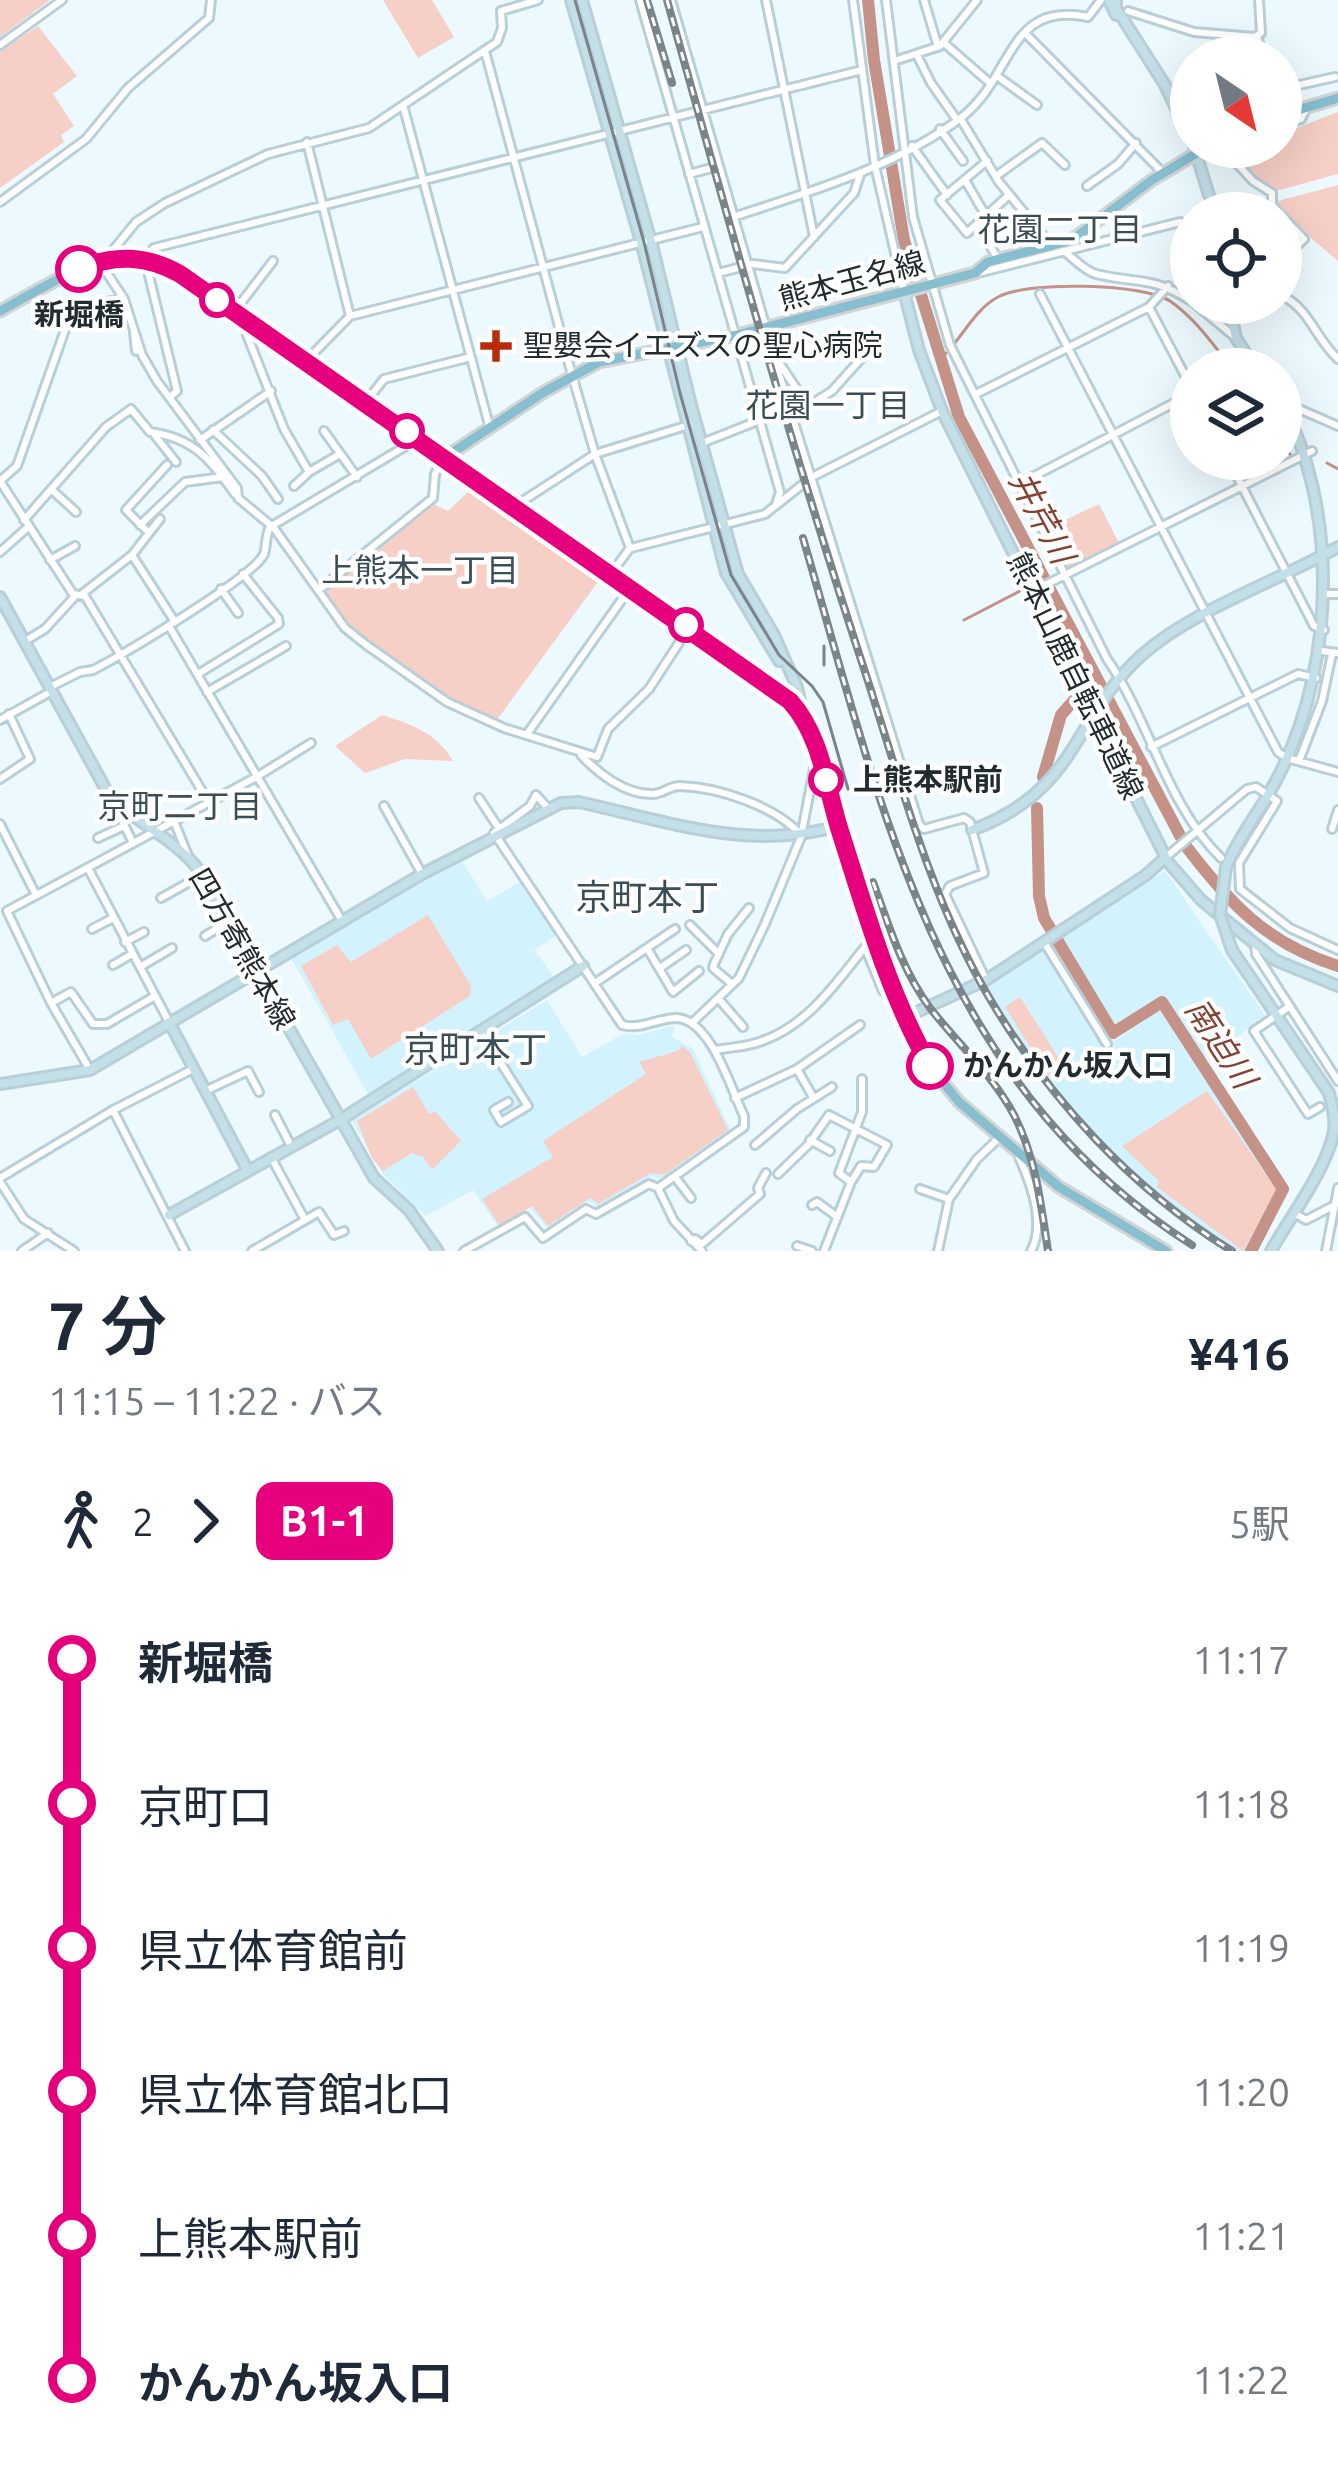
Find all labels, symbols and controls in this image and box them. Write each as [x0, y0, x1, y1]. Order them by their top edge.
north arrow [1170, 36, 1302, 168]
map controls [1170, 36, 1302, 480]
button: locate [1170, 192, 1302, 324]
district label: 花園二丁目 [978, 210, 1143, 247]
street label: 熊本玉名線 [775, 244, 929, 316]
marker: 新堀橋 [57, 247, 101, 291]
unlabelled marker [201, 284, 233, 316]
place label: 新堀橋 [34, 297, 124, 331]
place label: 聖嬰会イエズスの聖心病院 [523, 328, 883, 362]
marker: 聖嬰会イエズスの聖心病院 [480, 330, 512, 362]
button: layers [1170, 348, 1302, 480]
district label: 花園一丁目 [746, 386, 911, 423]
unlabelled marker [391, 415, 423, 447]
water label: 井芹川 [1003, 464, 1083, 572]
street label: 熊本山鹿自転車道線 [1001, 547, 1150, 804]
district label: 上熊本一丁目 [321, 551, 519, 588]
unlabelled marker [670, 609, 702, 641]
place label: 上熊本駅前 [853, 762, 1003, 796]
marker: 上熊本駅前 [810, 764, 842, 796]
district label: 京町二丁目 [98, 787, 263, 824]
street label: 四方寄熊本線 [183, 862, 303, 1035]
district label: 京町本丁 [575, 876, 719, 917]
water label: 南迫川 [1179, 991, 1266, 1097]
district label: 京町本丁 [403, 1028, 547, 1069]
marker: かんかん坂入口 [908, 1044, 952, 1088]
place label: かんかん坂入口 [963, 1048, 1173, 1082]
text: 7 分 [48, 1288, 167, 1362]
text: ¥416 [1188, 1328, 1290, 1379]
text: 11:15 – 11:22 · バス [48, 1379, 386, 1422]
icon: walk [48, 1488, 114, 1554]
icon: forward [172, 1488, 238, 1554]
text: B1-1 [280, 1497, 369, 1544]
text: 2 [132, 1500, 154, 1543]
text: 5駅 [1229, 1502, 1290, 1545]
text: 新堀橋 [138, 1637, 273, 1688]
text: 11:17 [1192, 1638, 1290, 1681]
text: 京町口 [138, 1781, 273, 1832]
text: 11:18 [1192, 1782, 1290, 1825]
text: 県立体育館前 [138, 1925, 408, 1976]
text: 11:19 [1192, 1926, 1290, 1969]
text: 県立体育館北口 [138, 2069, 453, 2120]
text: 11:20 [1192, 2070, 1290, 2113]
text: 上熊本駅前 [138, 2213, 363, 2264]
text: 11:21 [1192, 2214, 1290, 2257]
text: かんかん坂入口 [138, 2357, 453, 2408]
text: 11:22 [1192, 2358, 1290, 2401]

